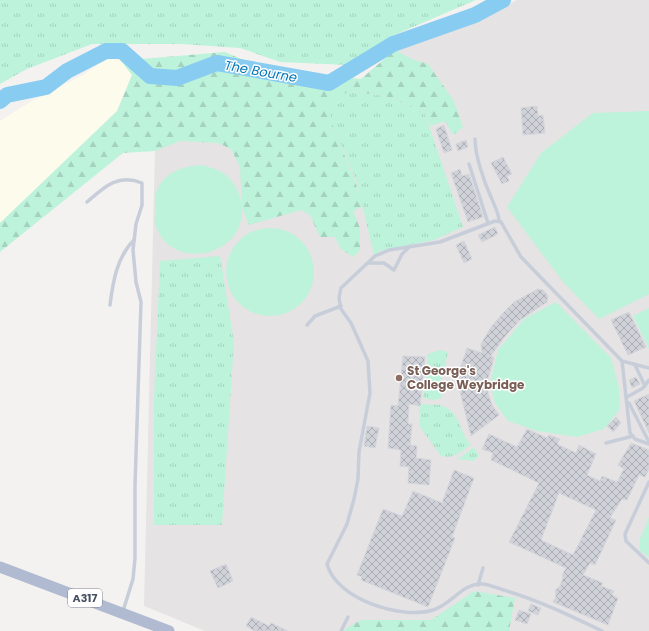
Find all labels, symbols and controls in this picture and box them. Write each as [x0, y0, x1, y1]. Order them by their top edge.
water label: The Bourne [223, 56, 299, 87]
place label: St George's College Weybridge [407, 362, 525, 393]
marker: St George's College Weybridge [394, 373, 404, 383]
road number: A317 [68, 589, 102, 607]

